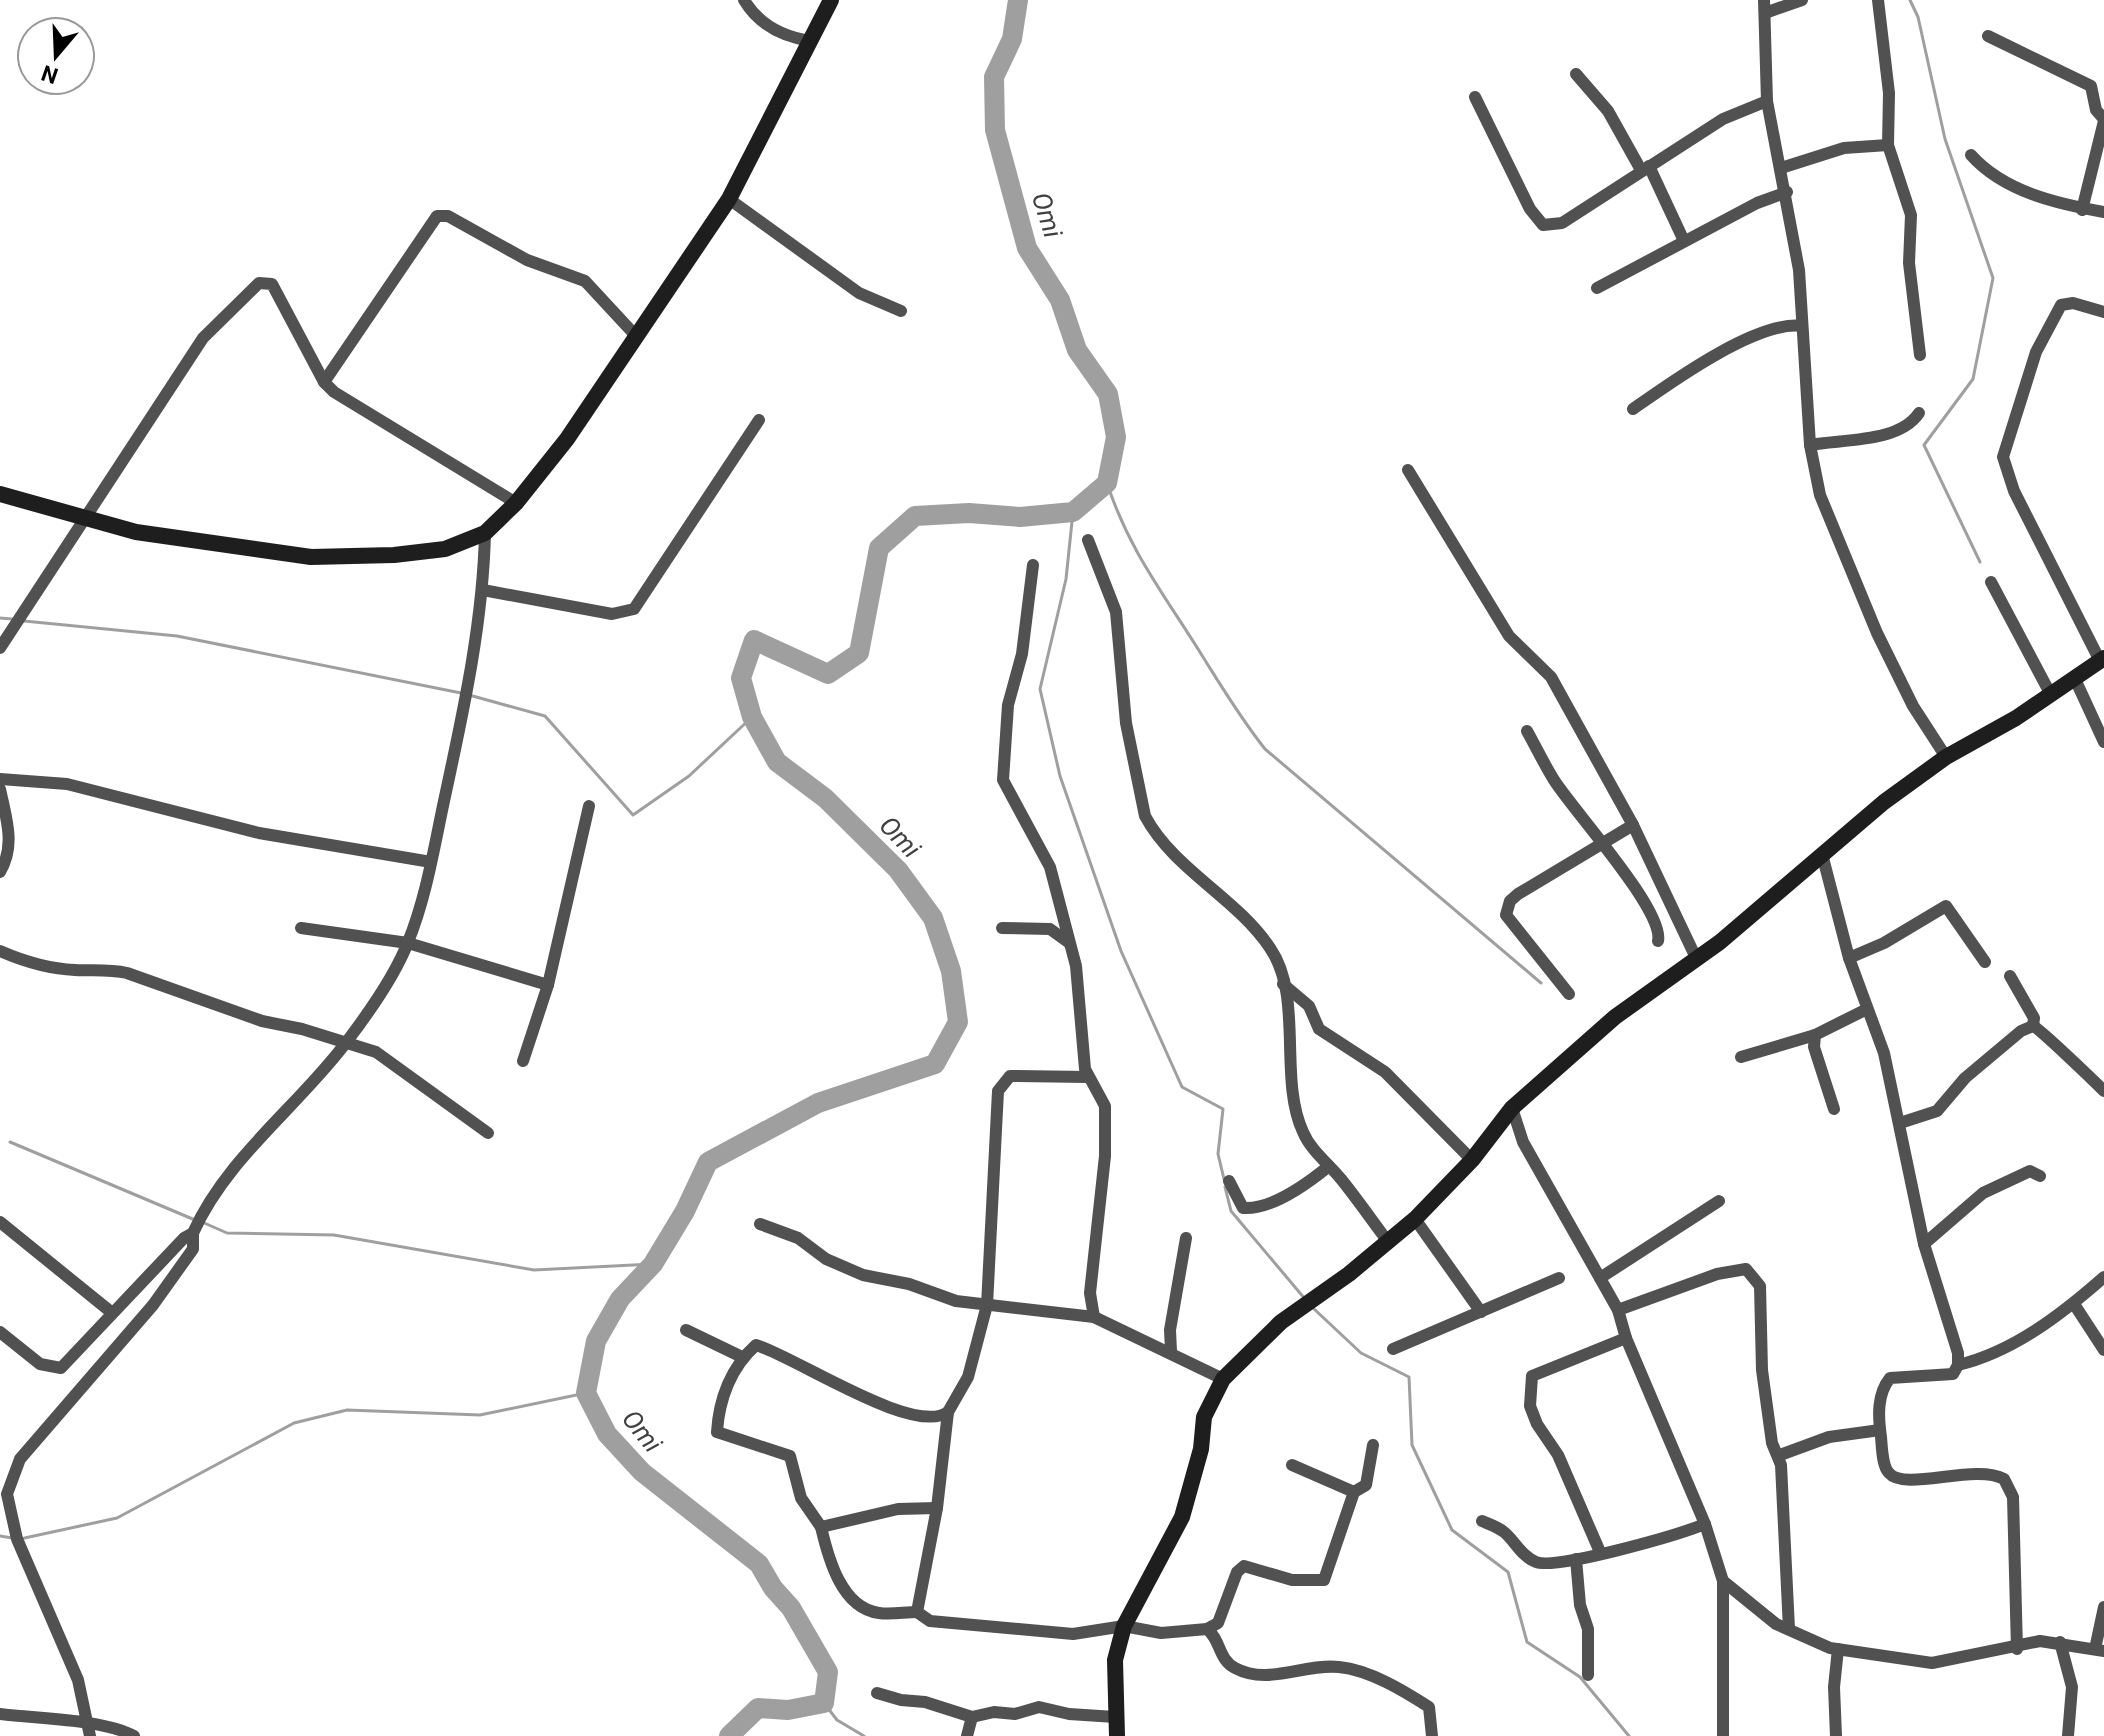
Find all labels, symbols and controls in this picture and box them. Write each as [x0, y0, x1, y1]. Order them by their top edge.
north arrow [16, 16, 96, 96]
text: N [38, 60, 61, 89]
water label: Omi [1026, 189, 1069, 242]
water label: Omi [873, 810, 927, 864]
water label: Omi [616, 1404, 669, 1459]

